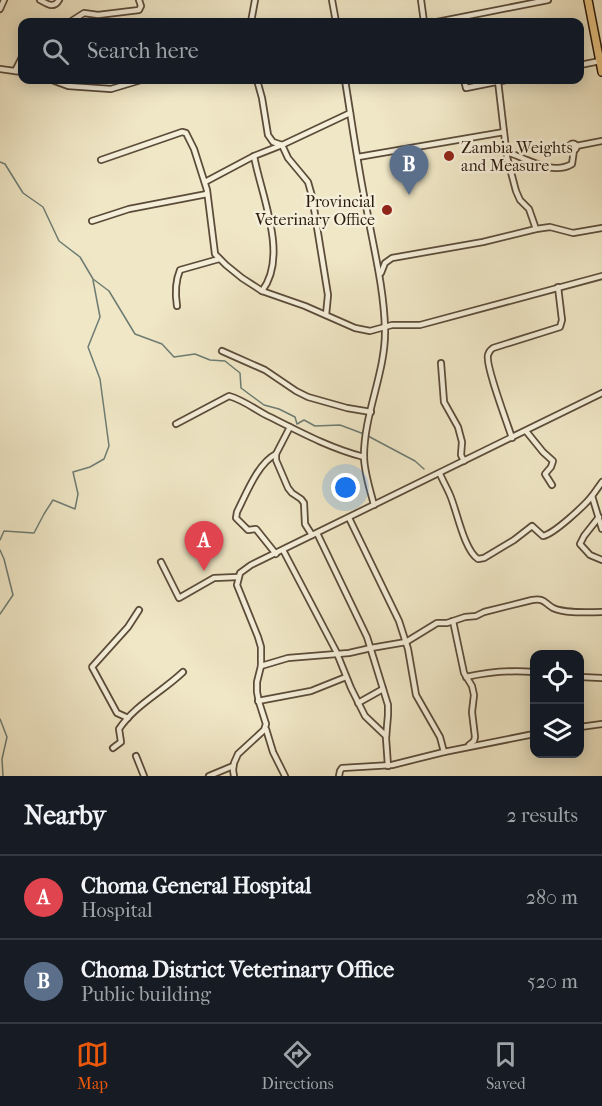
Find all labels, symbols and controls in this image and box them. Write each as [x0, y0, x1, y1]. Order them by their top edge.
search box [18, 18, 584, 84]
icon: search [39, 35, 72, 68]
text: Search here [87, 38, 199, 64]
place label: Zambia Weights and Measure [461, 138, 573, 175]
pin: B [390, 146, 428, 195]
marker: Zambia Weights and Measure [442, 149, 456, 163]
place label: Provincial Veterinary Office [254, 192, 376, 229]
marker: Provincial Veterinary Office [380, 203, 394, 217]
your location [331, 473, 360, 502]
pin: A [184, 522, 224, 571]
map controls [530, 650, 584, 758]
button: locate [530, 650, 584, 704]
button: layers [530, 704, 584, 758]
text: Nearby [24, 800, 106, 831]
text: 2 results [507, 804, 578, 827]
text: Choma General Hospital [81, 873, 311, 899]
text: A [37, 886, 50, 909]
text: 280 m [526, 886, 578, 909]
text: Hospital [81, 899, 153, 922]
text: Choma District Veterinary Office [81, 957, 394, 983]
text: B [37, 970, 50, 993]
text: 520 m [527, 970, 578, 993]
text: Public building [81, 983, 211, 1006]
tab: Map [76, 1038, 109, 1093]
tab: Directions [262, 1038, 334, 1093]
tab: Saved [486, 1038, 526, 1093]

